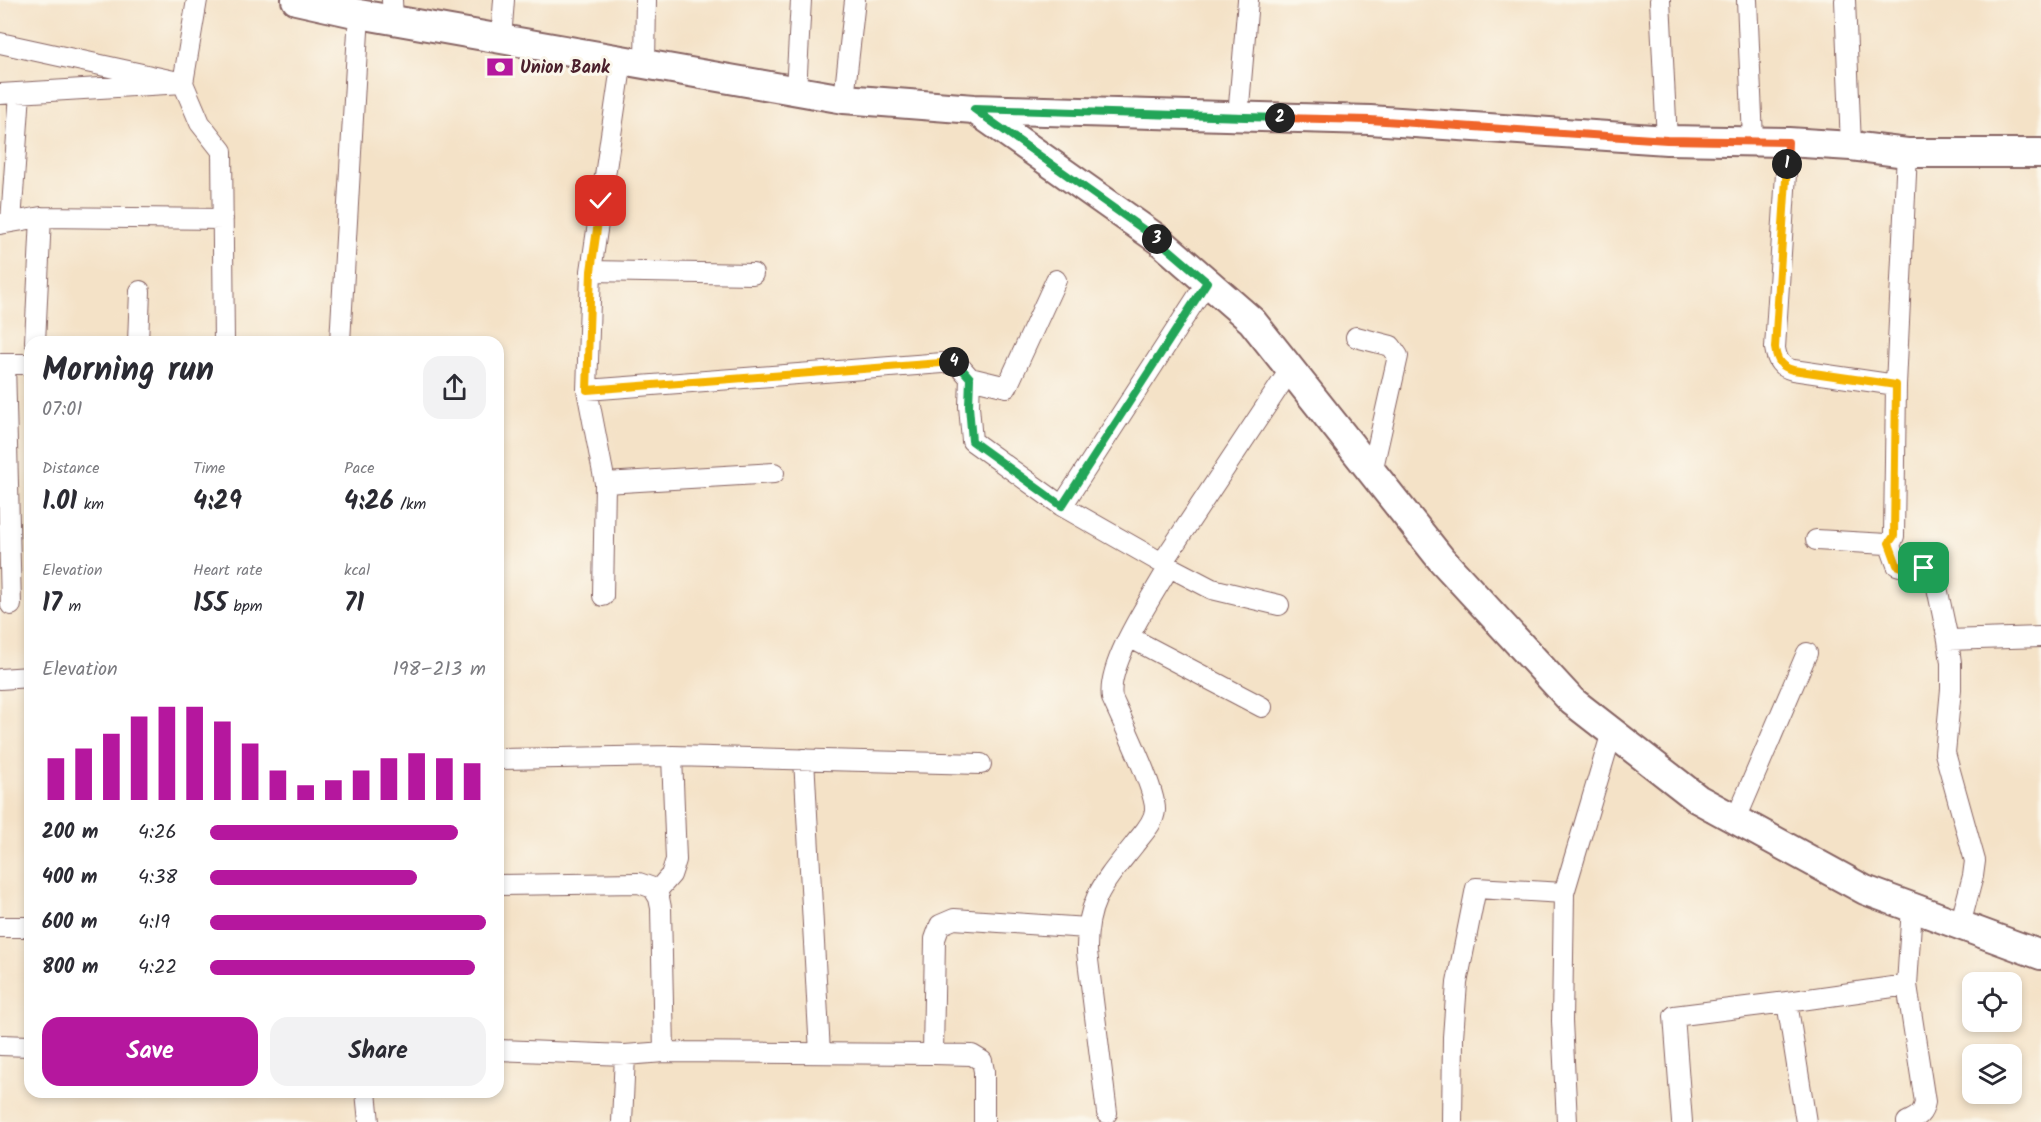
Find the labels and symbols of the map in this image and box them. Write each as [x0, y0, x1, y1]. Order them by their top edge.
bank icon: Union Bank [485, 52, 515, 82]
place label: Union Bank [520, 54, 611, 83]
pin: 2 [1265, 103, 1295, 133]
pin: 1 [1772, 149, 1802, 179]
pin [575, 175, 626, 226]
pin: 3 [1142, 224, 1172, 254]
pin: 4 [939, 347, 969, 377]
pin [1898, 542, 1949, 593]

